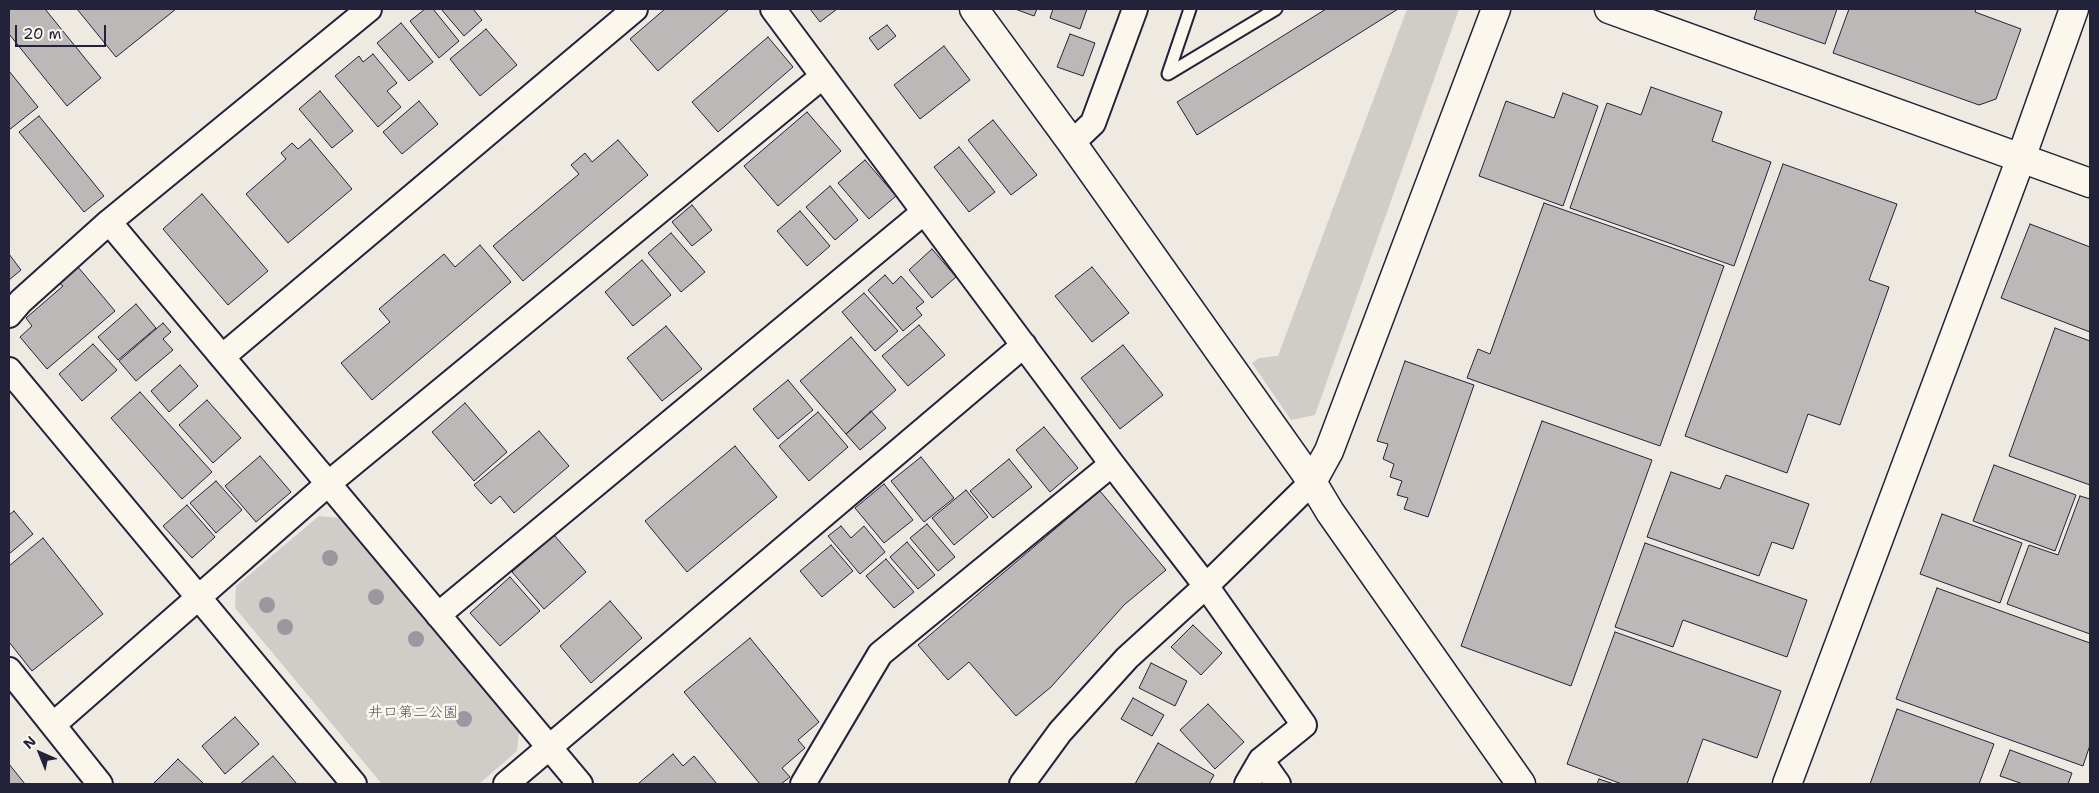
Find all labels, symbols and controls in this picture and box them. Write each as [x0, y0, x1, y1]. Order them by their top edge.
scale bar [18, 15, 109, 47]
text: 20 m [23, 24, 62, 44]
park label: 井口第二公園 [368, 704, 458, 722]
north arrow [15, 728, 65, 778]
text: N [19, 732, 40, 753]

